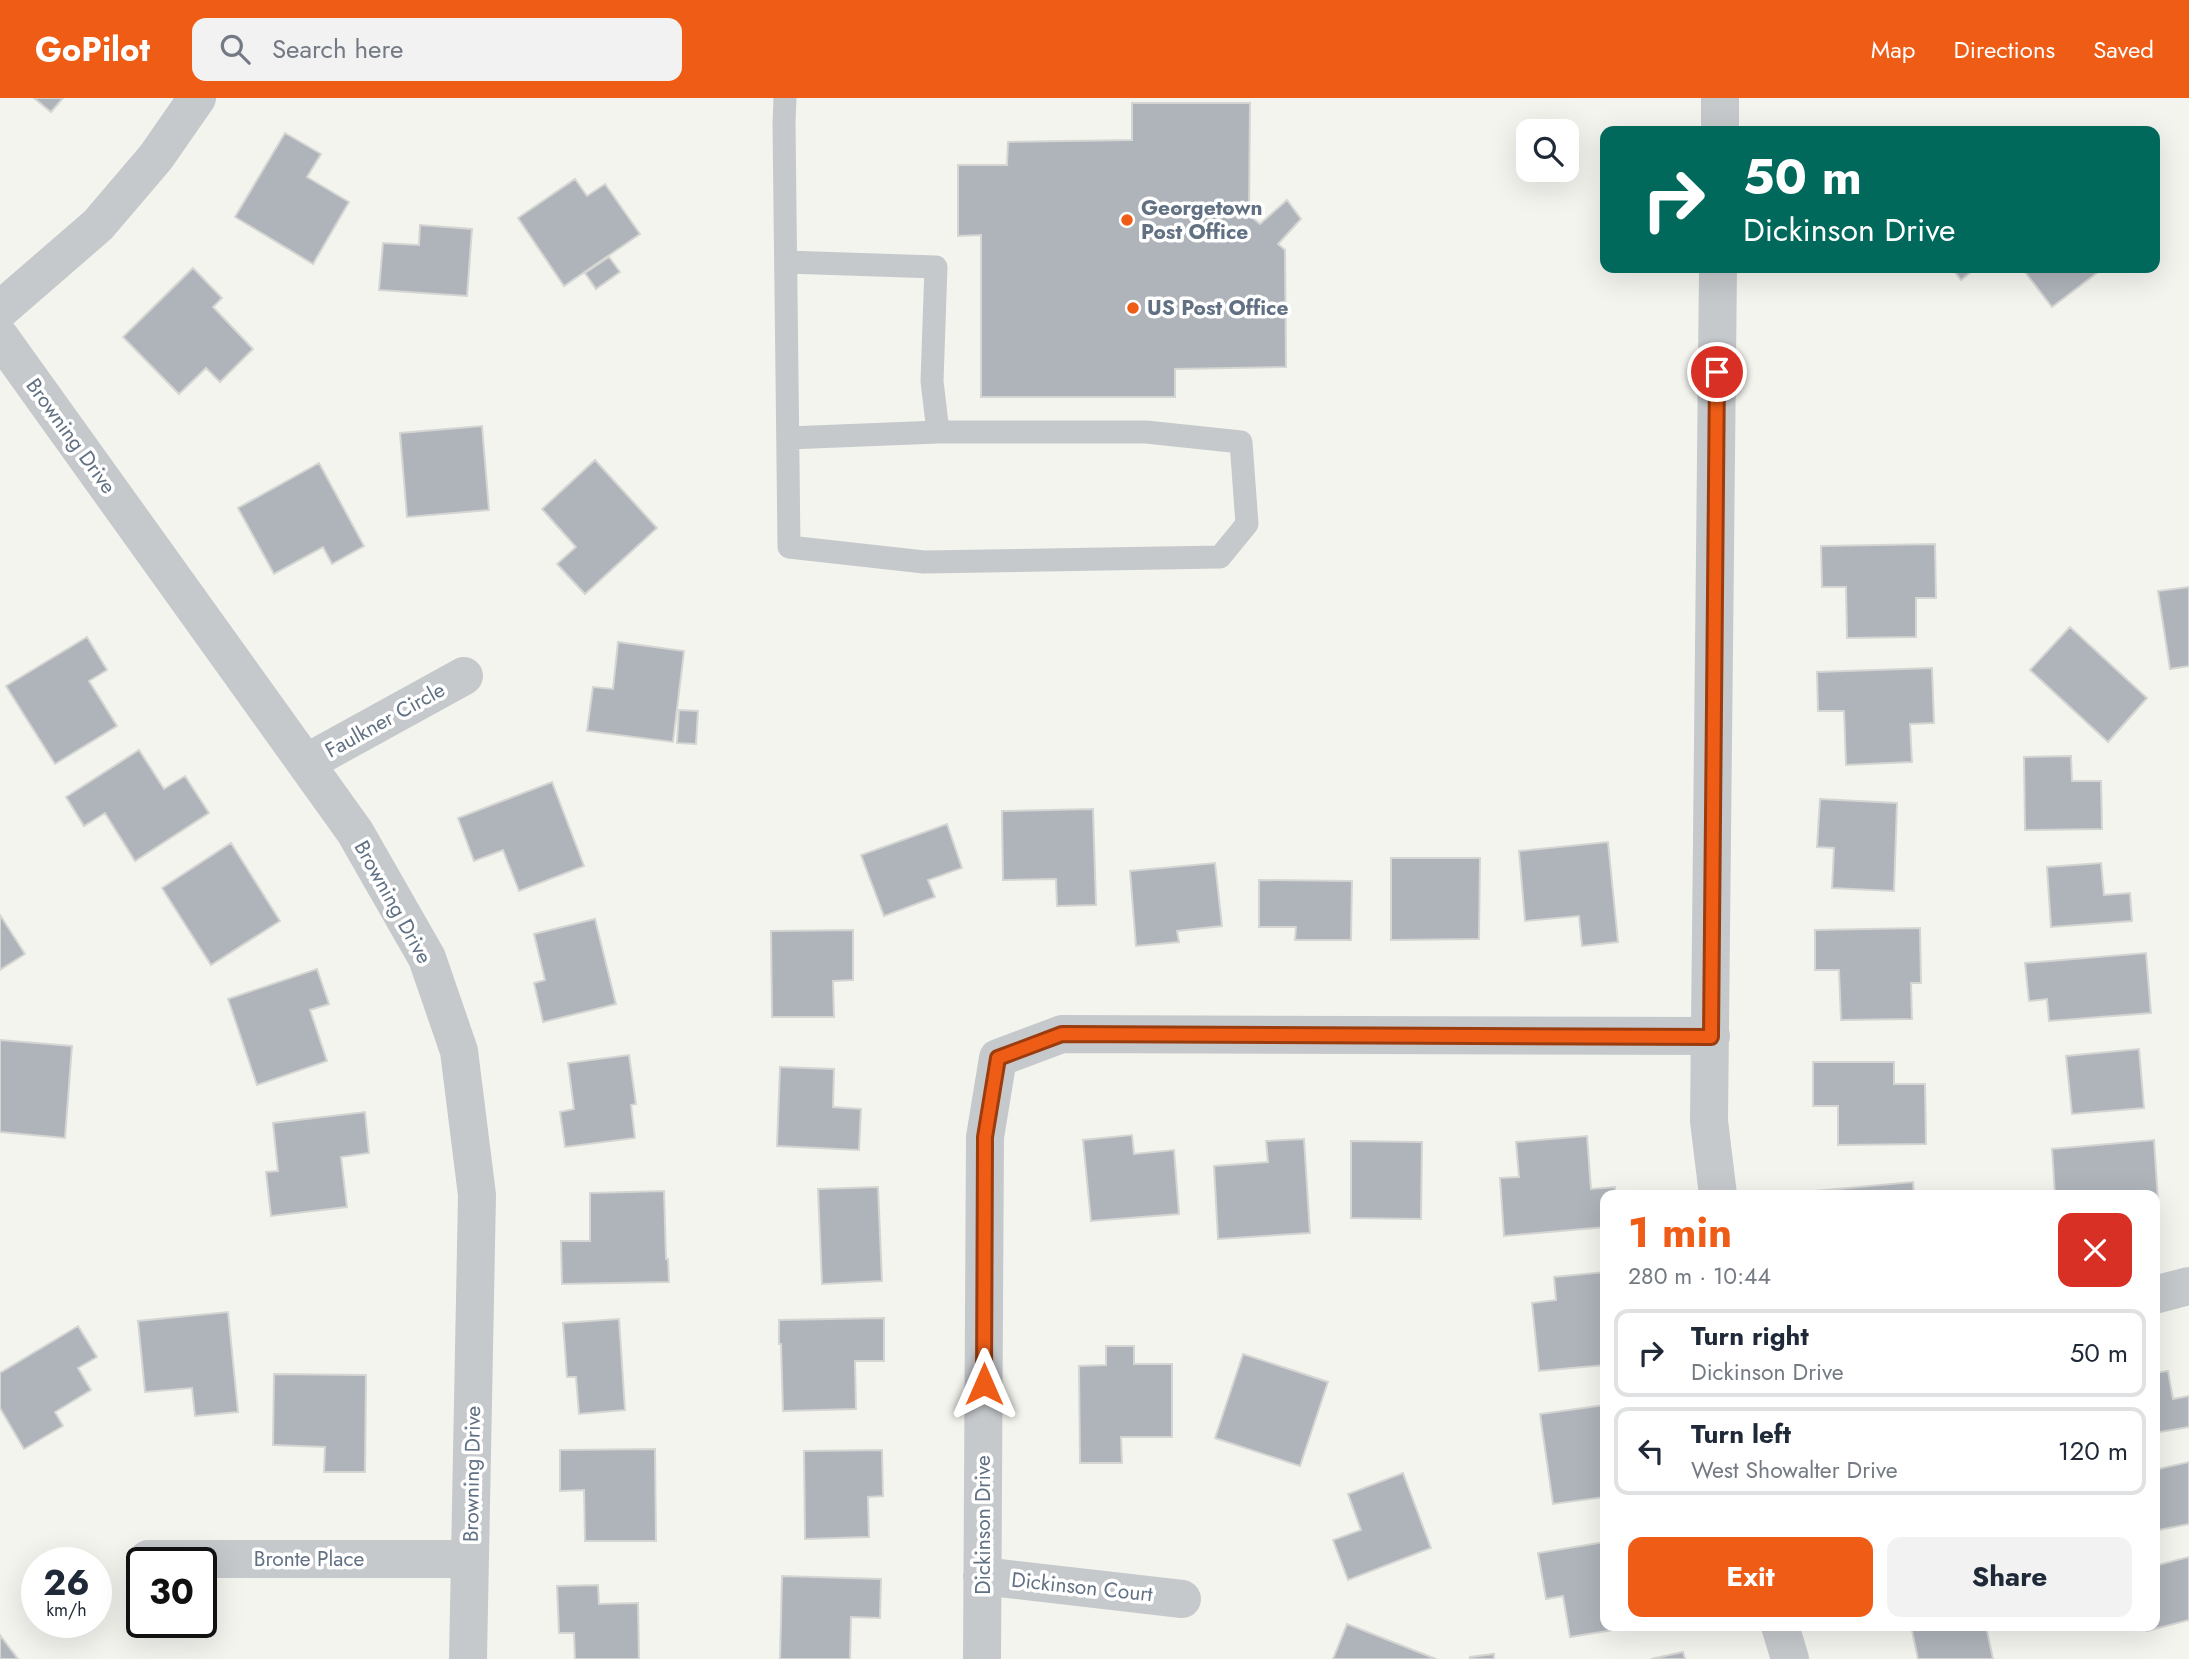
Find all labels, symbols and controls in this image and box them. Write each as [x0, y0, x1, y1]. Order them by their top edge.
search box [192, 18, 682, 81]
text: GoPilot [35, 26, 150, 73]
icon: search [216, 30, 254, 68]
text: Search here [272, 30, 403, 68]
text: Map [1871, 32, 1916, 67]
text: Directions [1954, 32, 2055, 67]
text: Saved [2093, 32, 2154, 67]
map controls [1516, 119, 1579, 182]
button: search [1516, 119, 1579, 182]
text: 50 m [1743, 142, 1862, 212]
icon: right [1628, 154, 1719, 245]
place label: Georgetown Post Office [1141, 193, 1263, 247]
text: Dickinson Drive [1743, 207, 1955, 253]
marker: Georgetown Post Office [1119, 212, 1135, 228]
place label: US Post Office [1147, 293, 1288, 323]
marker: US Post Office [1125, 300, 1141, 316]
pin [1687, 342, 1747, 402]
icon: arrive [1698, 353, 1736, 391]
street label: Browning Drive [19, 372, 123, 500]
street label: Faulkner Circle [320, 675, 451, 765]
street label: Browning Drive [347, 835, 439, 969]
text: 1 min [1628, 1202, 1732, 1263]
button: close [2058, 1213, 2132, 1287]
text: 280 m · 10:44 [1628, 1259, 1771, 1293]
text: Turn right [1691, 1317, 1809, 1355]
icon: right [1632, 1334, 1670, 1372]
text: 50 m [2070, 1334, 2128, 1372]
position arrow [947, 1347, 1021, 1421]
text: Dickinson Drive [1691, 1355, 1844, 1389]
street label: Browning Drive [456, 1405, 488, 1543]
text: Turn left [1691, 1415, 1791, 1453]
icon: left [1632, 1432, 1670, 1470]
text: 120 m [2058, 1432, 2128, 1470]
text: West Showalter Drive [1691, 1453, 1898, 1487]
street label: Dickinson Drive [968, 1455, 998, 1595]
button: Exit [1628, 1537, 1873, 1617]
button: Share [1887, 1537, 2132, 1617]
street label: Bronte Place [254, 1544, 364, 1574]
speed limit sign: 30 [126, 1547, 217, 1638]
text: 26 [43, 1558, 90, 1608]
street label: Dickinson Court [1010, 1565, 1154, 1609]
text: km/h [46, 1597, 87, 1623]

